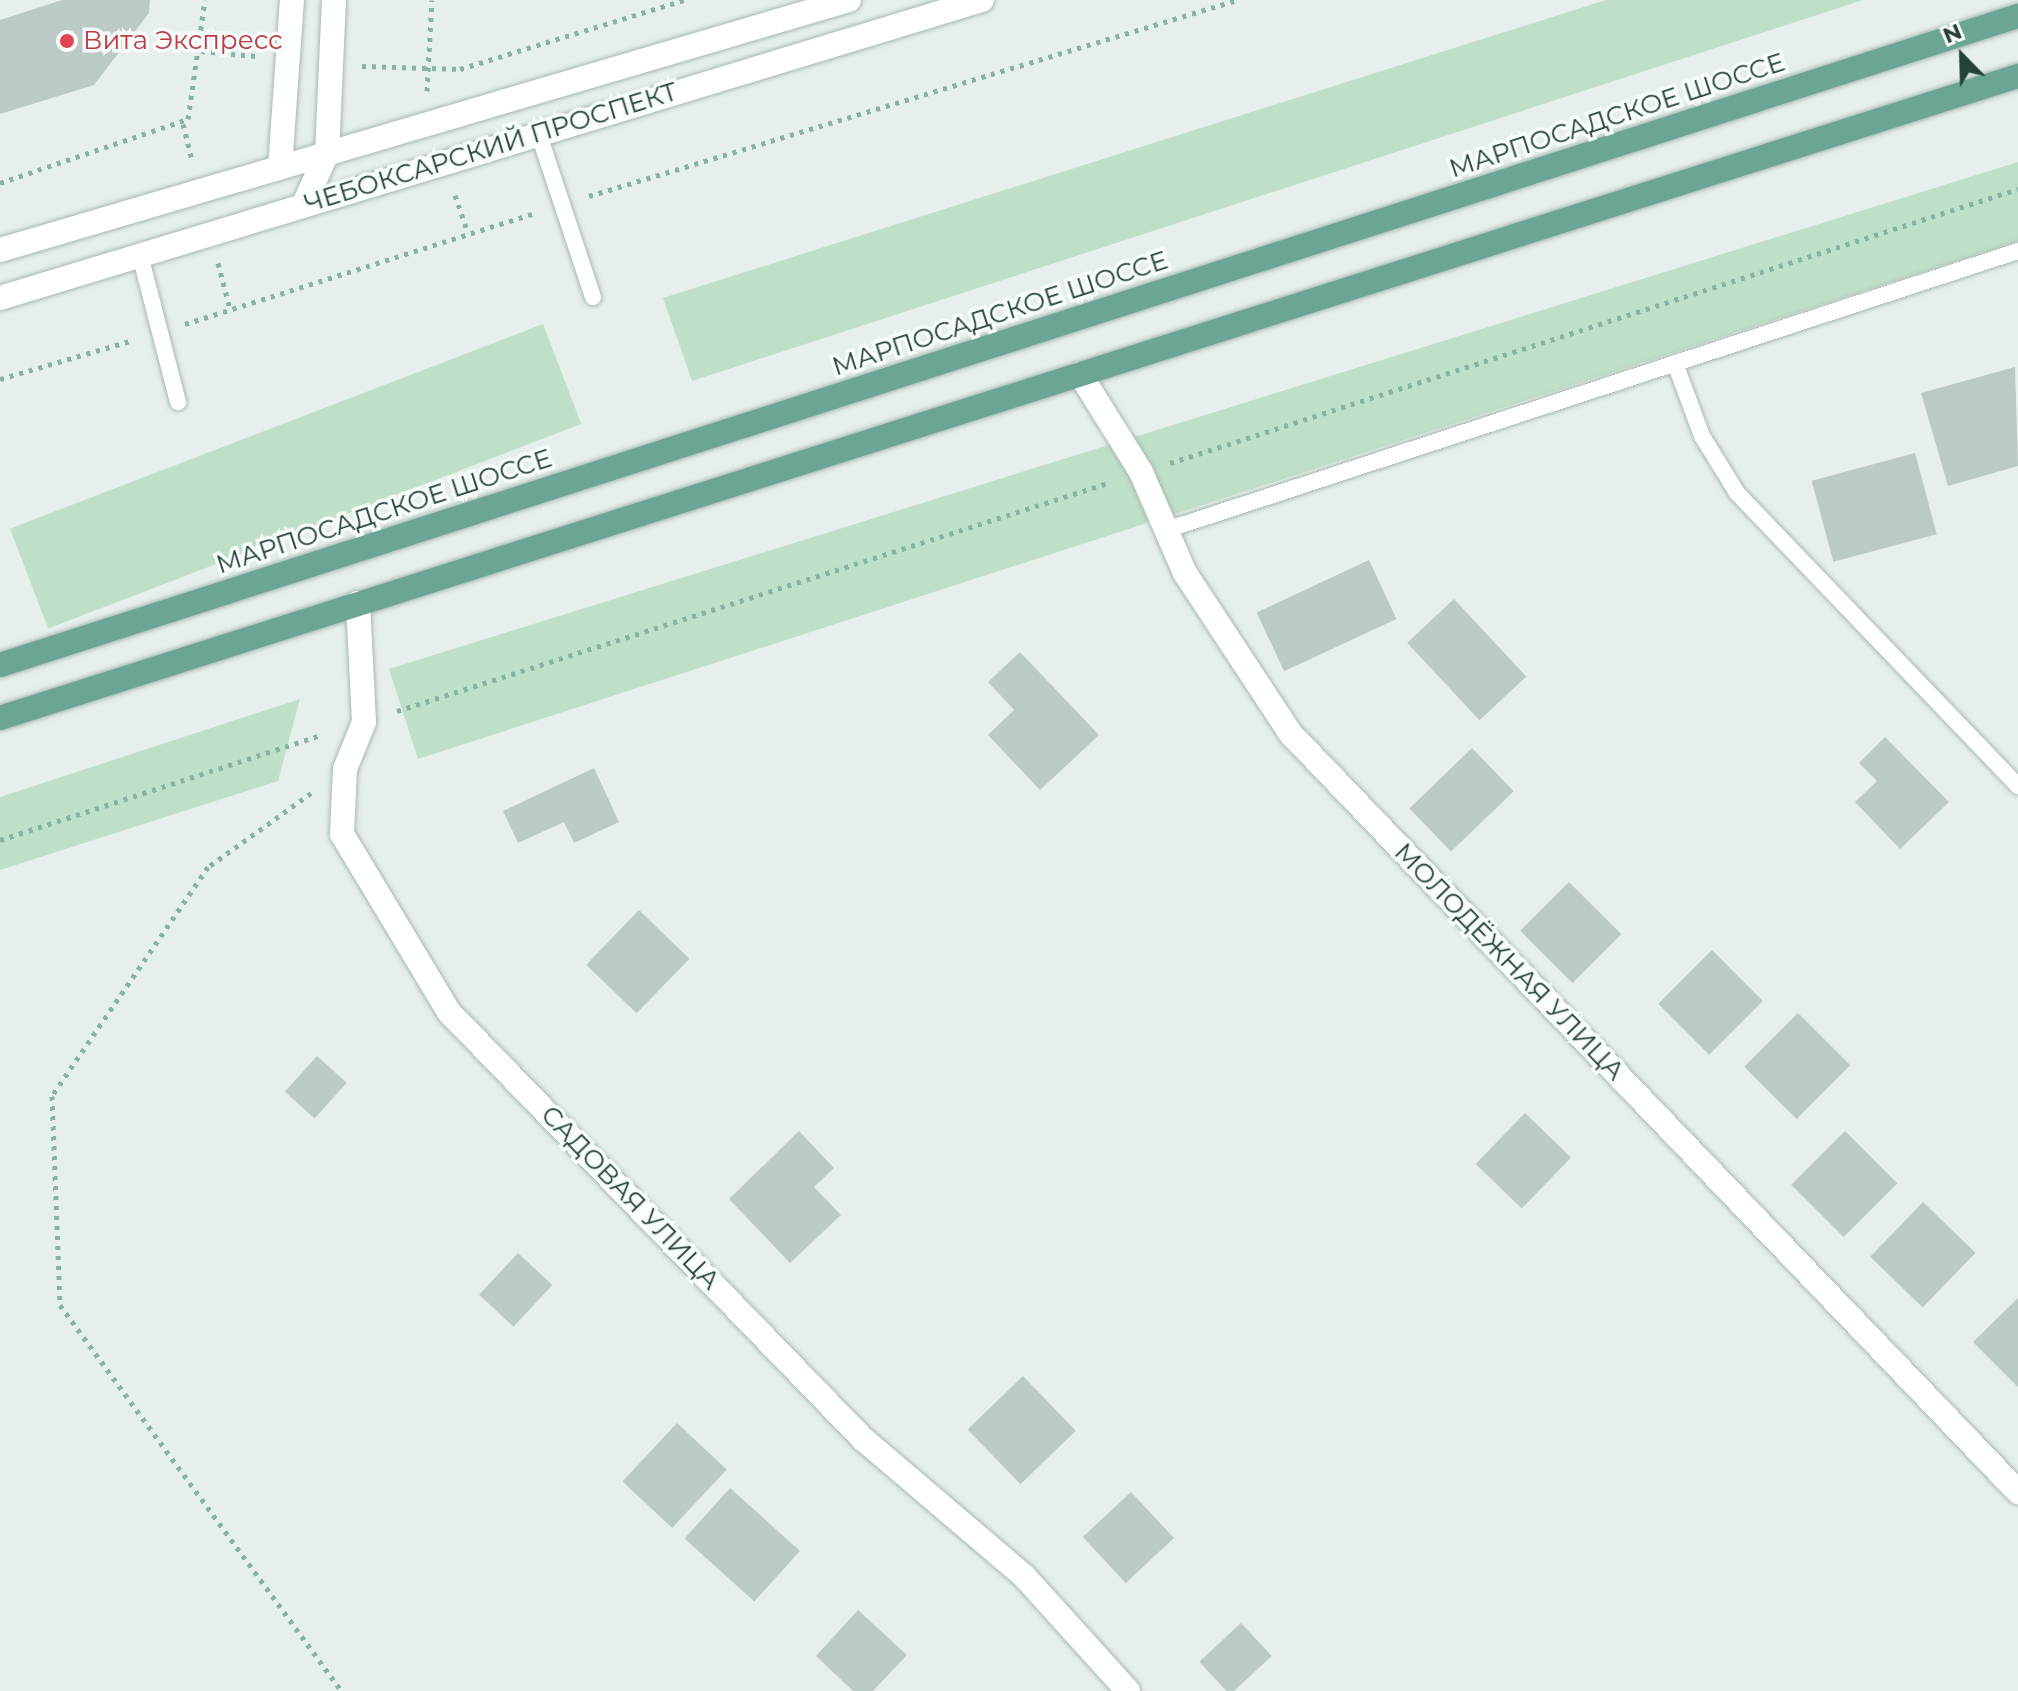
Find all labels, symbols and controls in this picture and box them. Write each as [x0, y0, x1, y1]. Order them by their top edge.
north arrow [1922, 16, 2002, 96]
text: N [1939, 18, 1966, 49]
place label: Вита Экспресс [83, 25, 283, 57]
marker: Вита Экспресс [58, 32, 76, 50]
street label: МАРПОСАДСКОЕ ШОССЕ [1445, 47, 1789, 185]
street label: ЧЕБОКСАРСКИЙ ПРОСПЕКТ [301, 76, 681, 220]
street label: МАРПОСАДСКОЕ ШОССЕ [828, 245, 1172, 383]
street label: МАРПОСАДСКОЕ ШОССЕ [212, 443, 556, 581]
street label: МОЛОДЁЖНАЯ УЛИЦА [1388, 837, 1630, 1087]
street label: САДОВАЯ УЛИЦА [534, 1099, 726, 1297]

